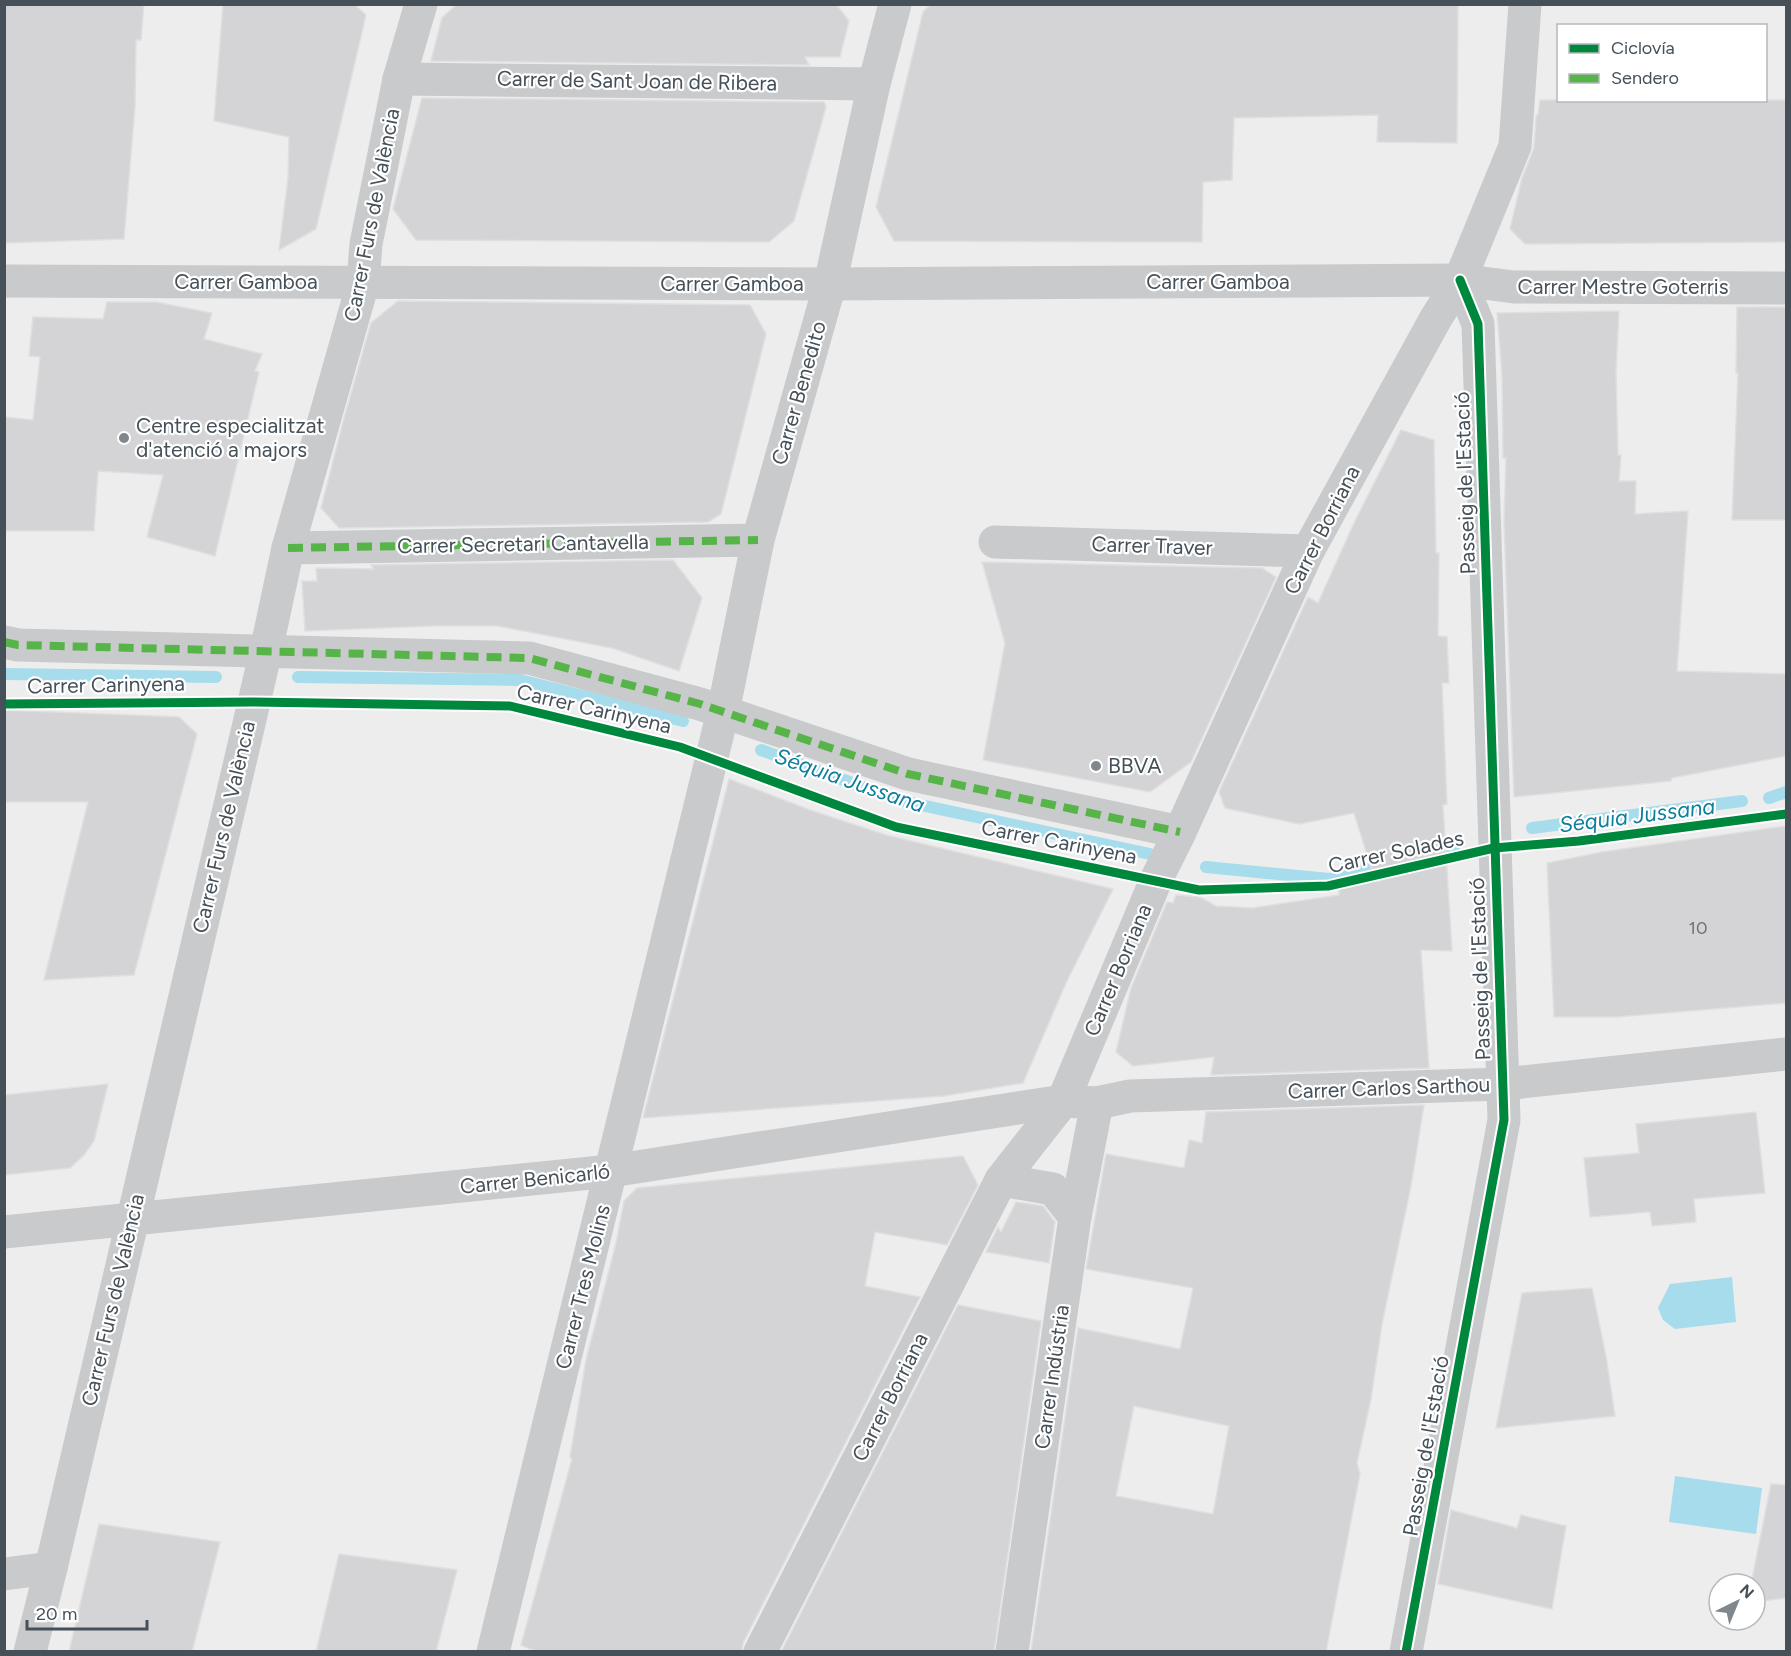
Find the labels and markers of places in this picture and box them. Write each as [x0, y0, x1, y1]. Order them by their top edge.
place label: Centre especialitzat d'atenció a majors [136, 413, 325, 462]
marker: Centre especialitzat d'atenció a majors [117, 431, 131, 445]
place label: BBVA [1108, 753, 1162, 778]
marker: BBVA [1089, 759, 1103, 773]

